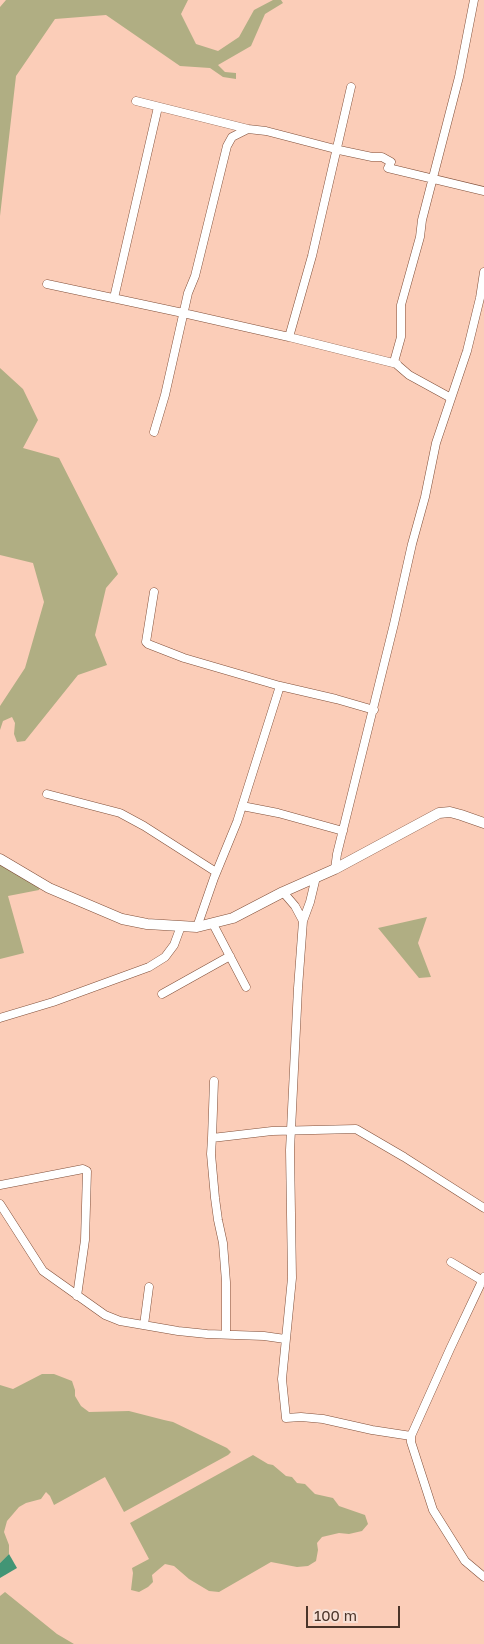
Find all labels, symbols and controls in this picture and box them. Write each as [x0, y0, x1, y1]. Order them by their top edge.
scale bar [309, 1596, 403, 1628]
text: 100 m [314, 1606, 357, 1624]

